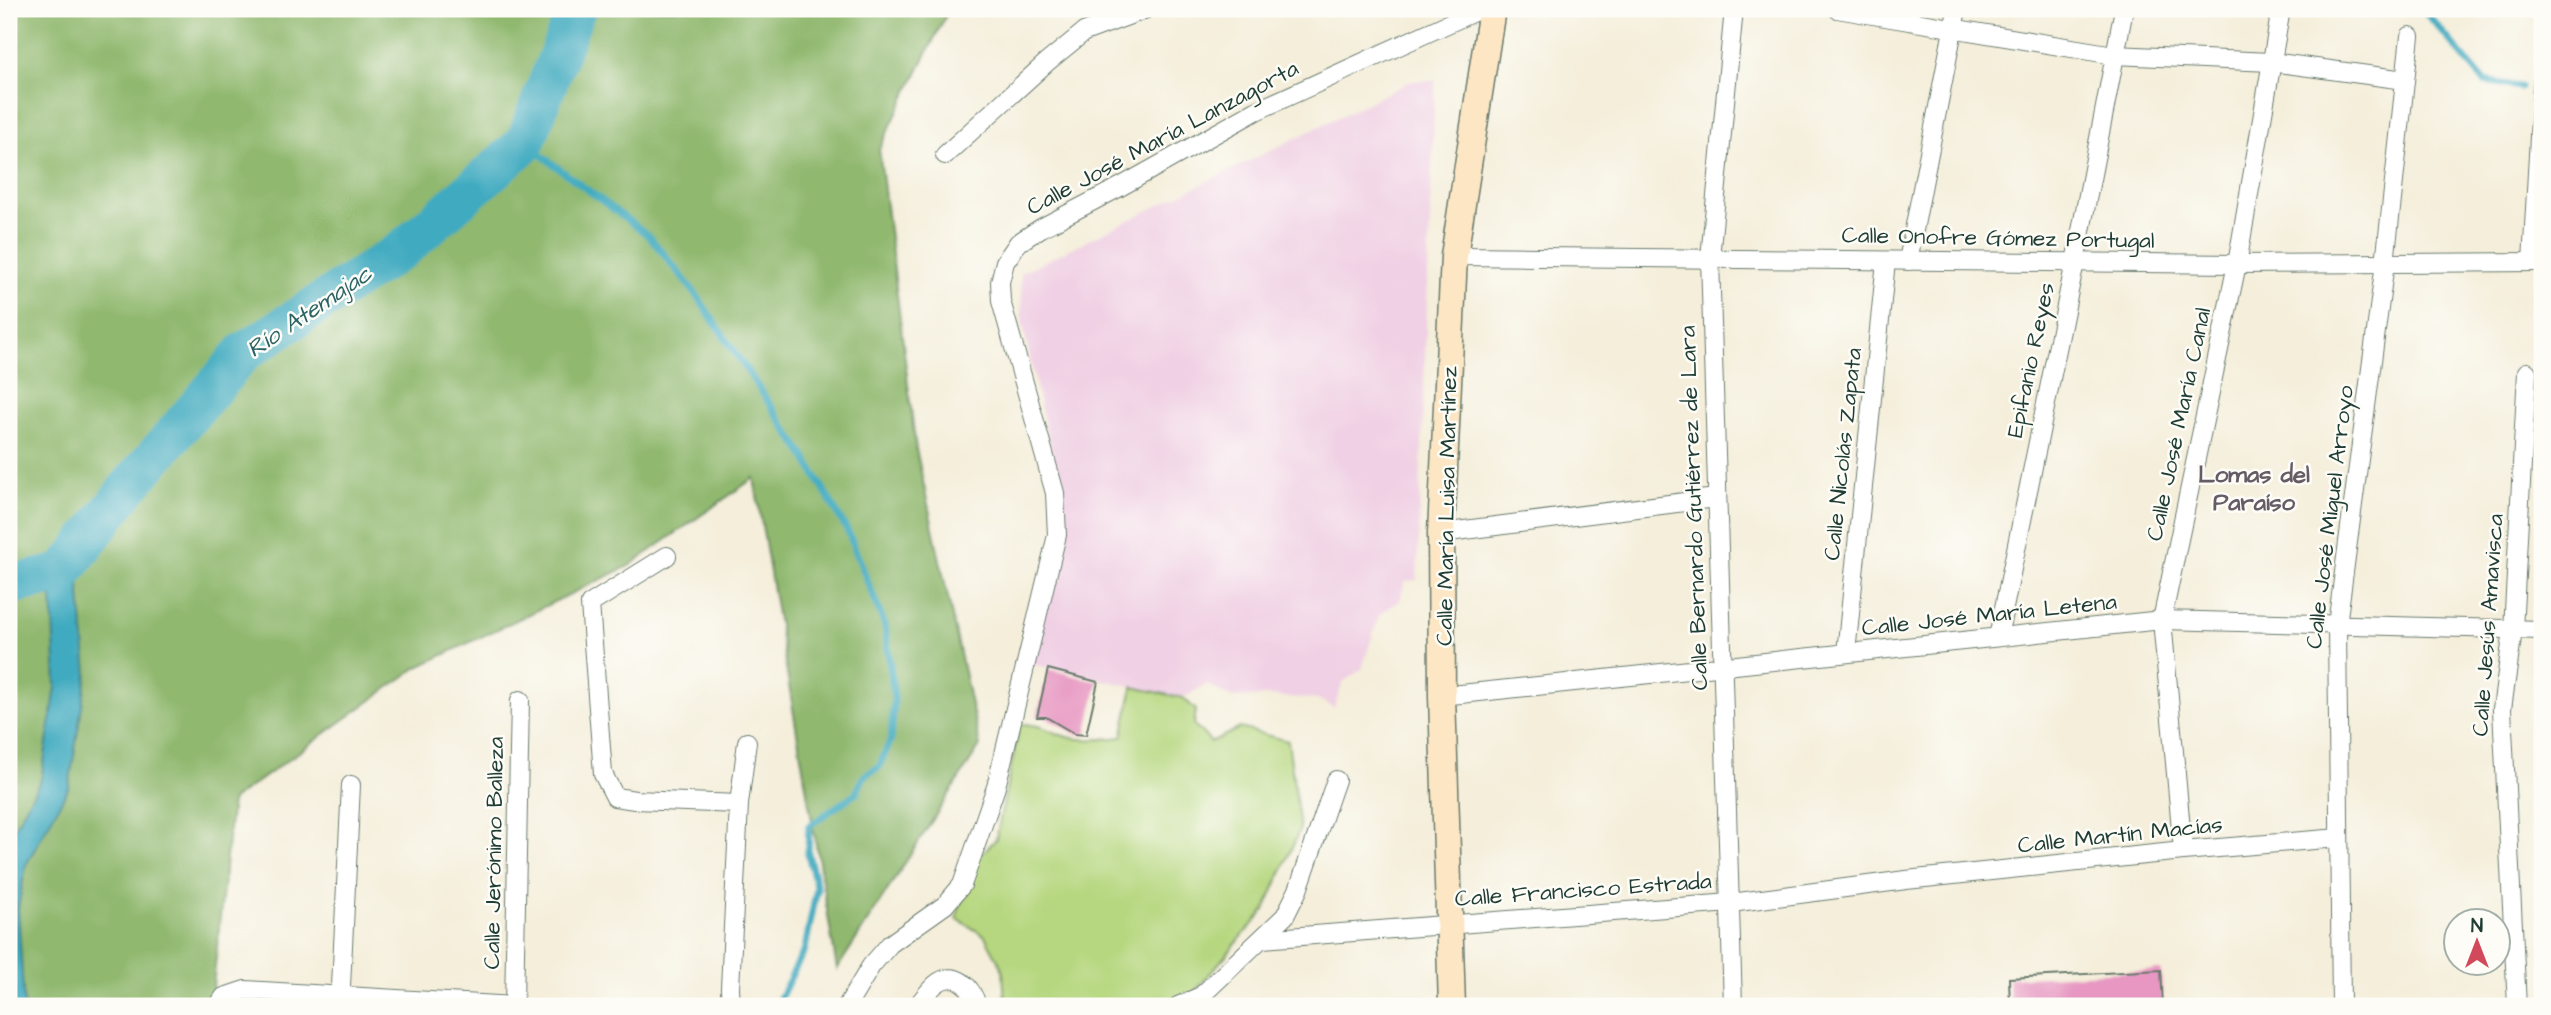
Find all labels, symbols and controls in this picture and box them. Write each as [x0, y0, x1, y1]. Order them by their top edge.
street label: Calle José María Lanzagorta [1021, 52, 1305, 224]
street label: Calle Onofre Gómez Portugal [1841, 219, 2155, 258]
water label: Río Atemajac [240, 257, 380, 366]
street label: Epifanio Reyes [1999, 280, 2064, 441]
street label: Calle José María Canal [2139, 305, 2219, 544]
street label: Calle Bernardo Gutiérrez de Lara [1672, 325, 1716, 691]
street label: Calle Nicolás Zapata [1816, 346, 1870, 562]
street label: Calle María Luisa Martínez [1429, 365, 1465, 646]
street label: Calle José Miguel Arroyo [2298, 384, 2363, 651]
district label: Lomas del Paraíso [2198, 458, 2310, 520]
street label: Calle Jesús Amavisca [2464, 512, 2512, 737]
street label: Calle José María Letena [1860, 586, 2119, 644]
street label: Calle Jerónimo Balleza [476, 736, 512, 970]
street label: Calle Martín Macías [2016, 808, 2224, 862]
street label: Calle Francisco Estrada [1454, 865, 1713, 915]
north arrow [2442, 906, 2512, 976]
text: N [2471, 913, 2483, 940]

